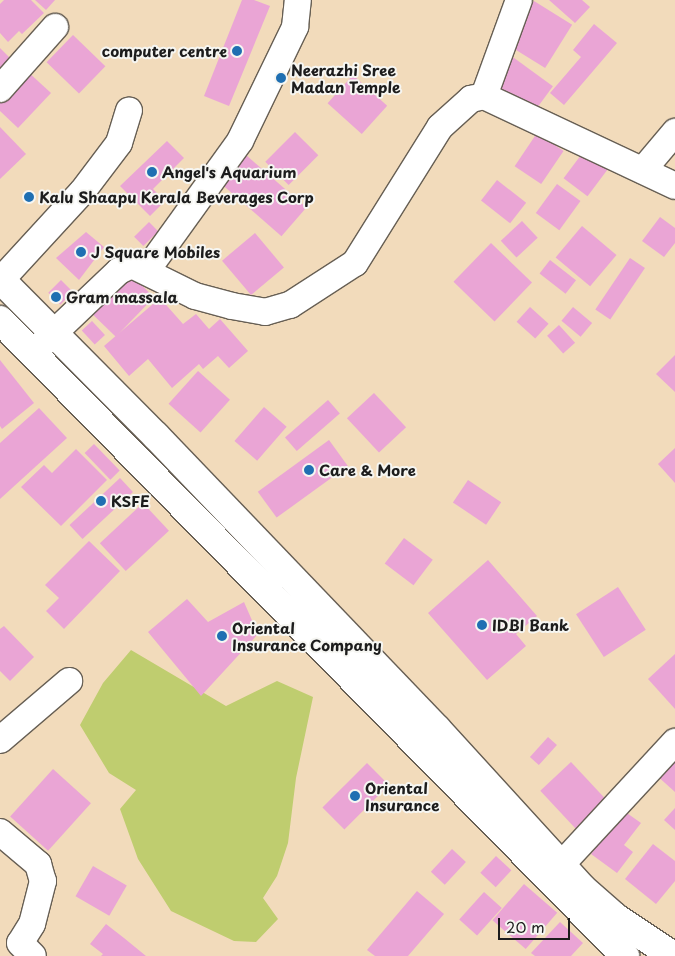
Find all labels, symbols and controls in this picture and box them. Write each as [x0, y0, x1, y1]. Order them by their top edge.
place label: computer centre [100, 42, 227, 60]
marker: computer centre [231, 45, 243, 57]
place label: Neerazhi Sree Madan Temple [291, 60, 399, 95]
marker: Neerazhi Sree Madan Temple [275, 72, 287, 84]
place label: Angel's Aquarium [162, 163, 297, 181]
marker: Angel's Aquarium [146, 166, 158, 178]
place label: Kalu Shaapu Kerala Beverages Corp [39, 188, 315, 206]
marker: Kalu Shaapu Kerala Beverages Corp [23, 191, 35, 203]
place label: J Square Mobiles [91, 243, 220, 261]
marker: J Square Mobiles [75, 246, 87, 258]
place label: Gram massala [66, 288, 179, 306]
marker: Gram massala [50, 291, 62, 303]
place label: Care & More [319, 461, 416, 479]
marker: Care & More [303, 464, 315, 476]
place label: KSFE [111, 492, 150, 510]
marker: KSFE [95, 495, 107, 507]
place label: IDBI Bank [492, 616, 569, 634]
place label: Oriental Insurance Company [232, 618, 383, 653]
marker: IDBI Bank [476, 619, 488, 631]
marker: Oriental Insurance Company [216, 630, 228, 642]
place label: Oriental Insurance [365, 778, 439, 813]
marker: Oriental Insurance [349, 790, 361, 802]
scale bar [500, 908, 572, 940]
text: 20 m [506, 915, 545, 938]

